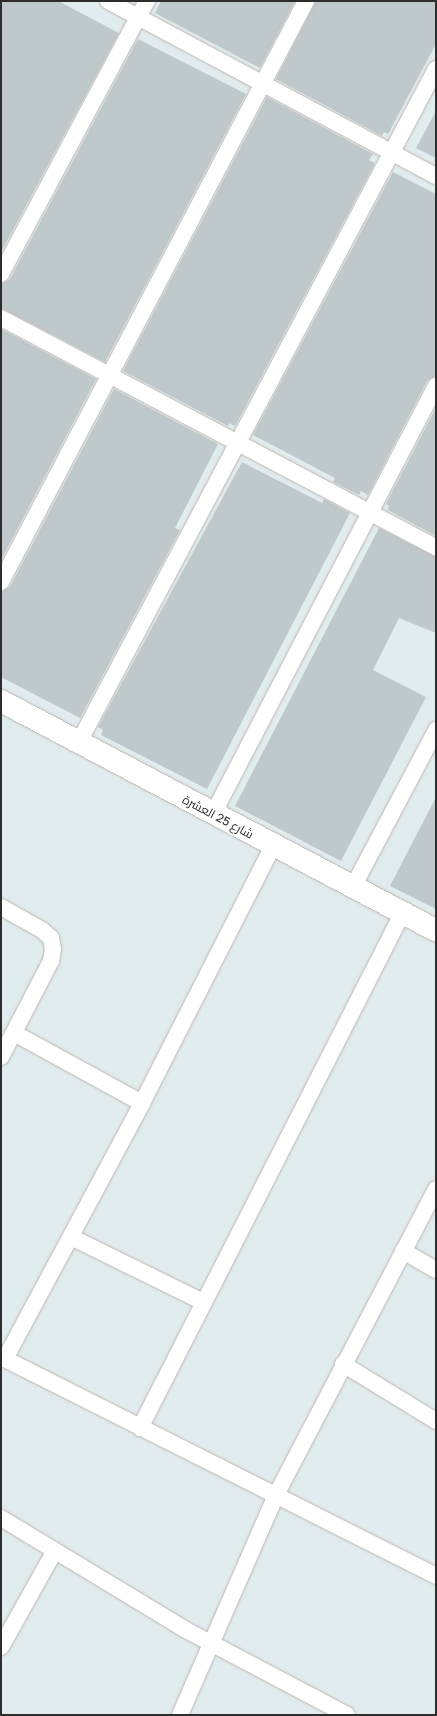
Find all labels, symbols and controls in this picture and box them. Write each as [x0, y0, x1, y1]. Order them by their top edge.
street label: شارع 25 العشرة [180, 792, 256, 842]

